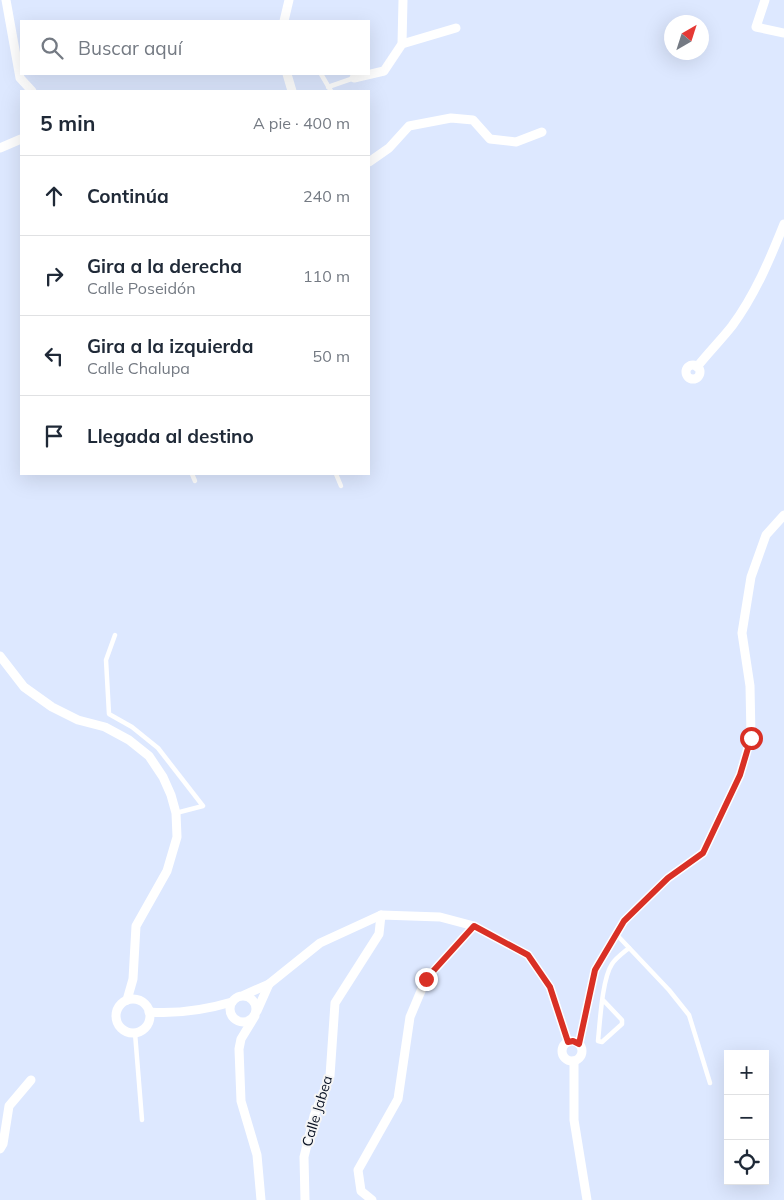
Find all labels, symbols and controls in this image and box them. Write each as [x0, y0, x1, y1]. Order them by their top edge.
north arrow [664, 15, 709, 60]
search box [20, 20, 370, 75]
icon: search [38, 34, 66, 62]
text: Buscar aquí [78, 36, 182, 60]
text: 5 min [40, 110, 95, 136]
text: A pie · 400 m [253, 113, 350, 133]
icon: ahead [40, 182, 68, 210]
text: Continúa [87, 184, 169, 208]
text: 240 m [303, 186, 350, 206]
text: Gira a la derecha [87, 254, 242, 278]
icon: right [40, 262, 68, 290]
text: 110 m [303, 266, 350, 286]
text: Calle Poseidón [87, 278, 196, 298]
text: Gira a la izquierda [87, 334, 253, 358]
icon: left [40, 342, 68, 370]
text: 50 m [313, 346, 350, 366]
text: Calle Chalupa [87, 358, 190, 378]
icon: arrive [40, 422, 68, 450]
text: Llegada al destino [87, 424, 254, 448]
route start [740, 727, 763, 750]
route end [415, 968, 438, 991]
map controls [724, 1050, 769, 1185]
button: + [724, 1050, 769, 1095]
street label: Calle Jabea [298, 1073, 336, 1149]
button: − [724, 1095, 769, 1140]
button: locate [724, 1140, 769, 1185]

